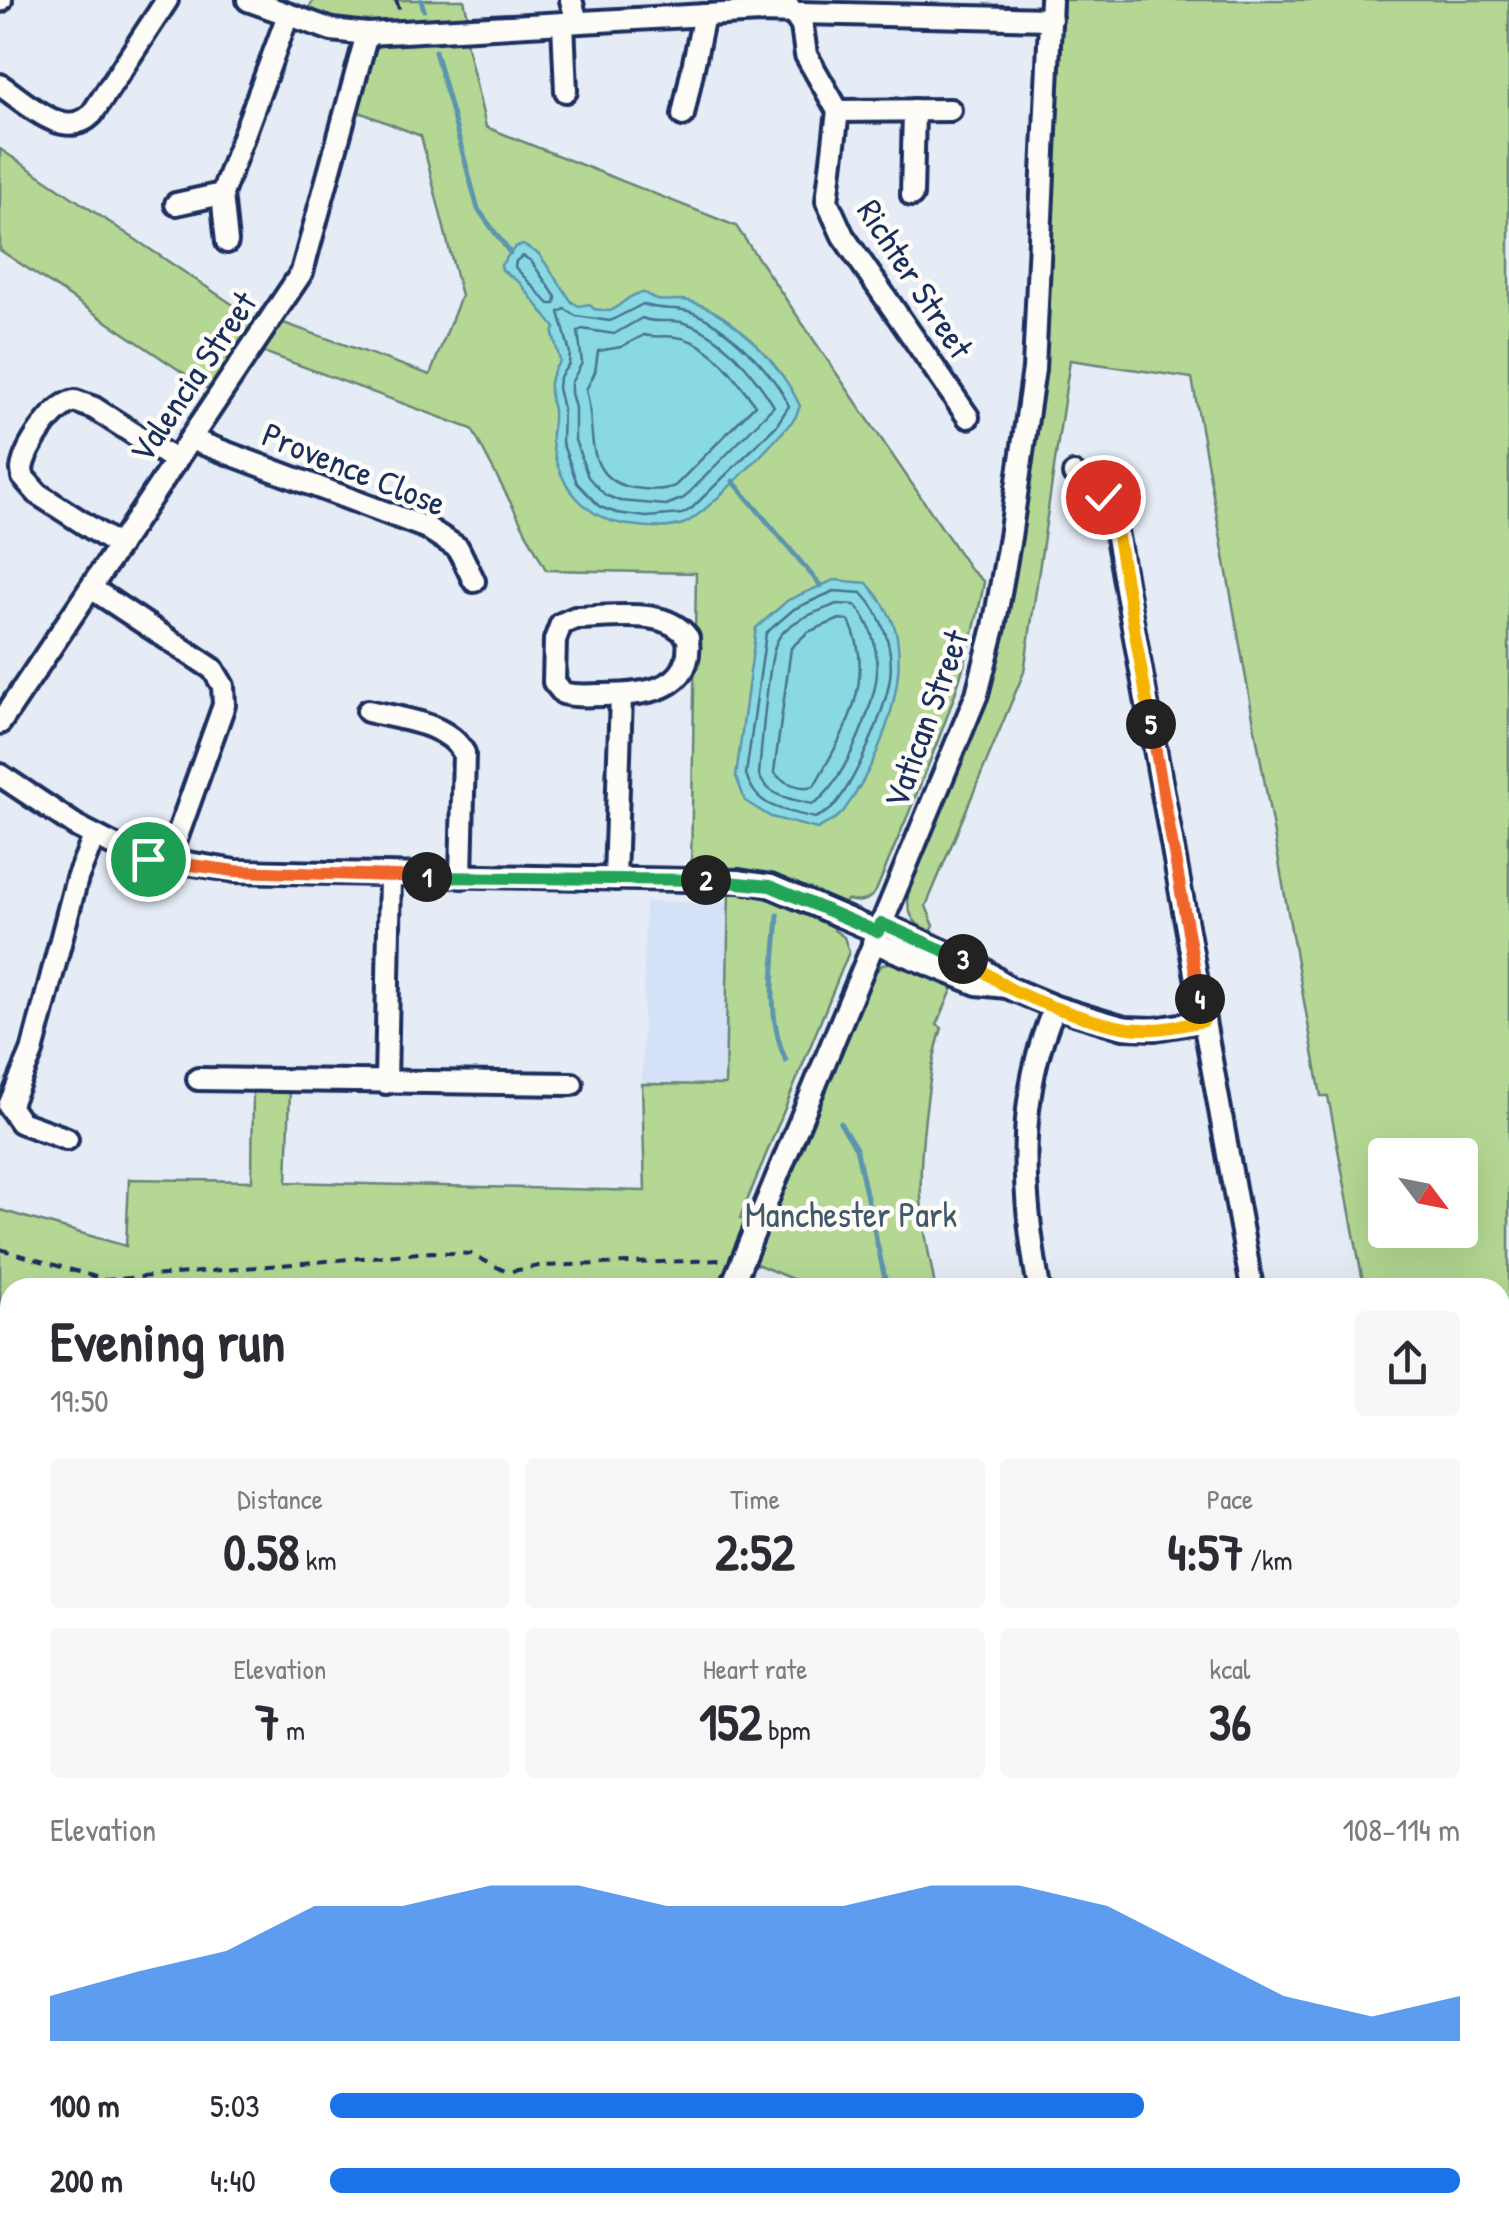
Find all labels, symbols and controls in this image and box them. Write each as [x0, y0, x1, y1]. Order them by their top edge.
street label: Richter Street [846, 190, 985, 368]
street label: Valencia Street [118, 281, 268, 472]
street label: Provence Close [256, 410, 453, 527]
pin [1061, 455, 1146, 540]
icon: check [1076, 470, 1131, 525]
street label: Vatican Street [872, 623, 980, 814]
pin: 5 [1126, 699, 1176, 749]
text: 5 [1145, 705, 1157, 743]
pin [106, 817, 191, 902]
icon: arrive [121, 832, 176, 887]
pin: 1 [402, 852, 452, 902]
pin: 2 [681, 855, 731, 905]
text: 1 [422, 858, 432, 896]
text: 2 [699, 861, 713, 899]
pin: 3 [938, 934, 988, 984]
text: 3 [957, 940, 969, 978]
pin: 4 [1175, 974, 1225, 1024]
text: 4 [1195, 980, 1205, 1018]
north arrow [1368, 1138, 1478, 1248]
map controls [1368, 1138, 1478, 1248]
park label: Manchester Park [745, 1191, 957, 1238]
text: Evening run [50, 1304, 285, 1378]
button: share [1355, 1311, 1460, 1416]
text: 19:50 [50, 1379, 109, 1422]
text: Distance [237, 1480, 323, 1518]
text: Time [730, 1480, 780, 1518]
text: Pace [1207, 1480, 1253, 1518]
text: 0.58 [223, 1518, 299, 1586]
text: 2:52 [715, 1518, 795, 1586]
text: 4:57 [1167, 1518, 1244, 1586]
text: km [299, 1541, 337, 1579]
text: /km [1244, 1541, 1293, 1579]
text: Elevation [234, 1650, 327, 1688]
text: Heart rate [703, 1650, 807, 1688]
text: kcal [1210, 1650, 1250, 1688]
text: 7 [255, 1688, 280, 1756]
text: 152 [699, 1688, 762, 1756]
text: 36 [1209, 1688, 1251, 1756]
text: m [280, 1711, 305, 1749]
text: bpm [762, 1711, 811, 1749]
text: Elevation [50, 1808, 156, 1851]
text: 108–114 m [1342, 1808, 1460, 1851]
text: 100 m [50, 2084, 119, 2127]
text: 5:03 [210, 2084, 260, 2127]
text: 200 m [50, 2159, 123, 2202]
text: 4:40 [210, 2159, 256, 2202]

